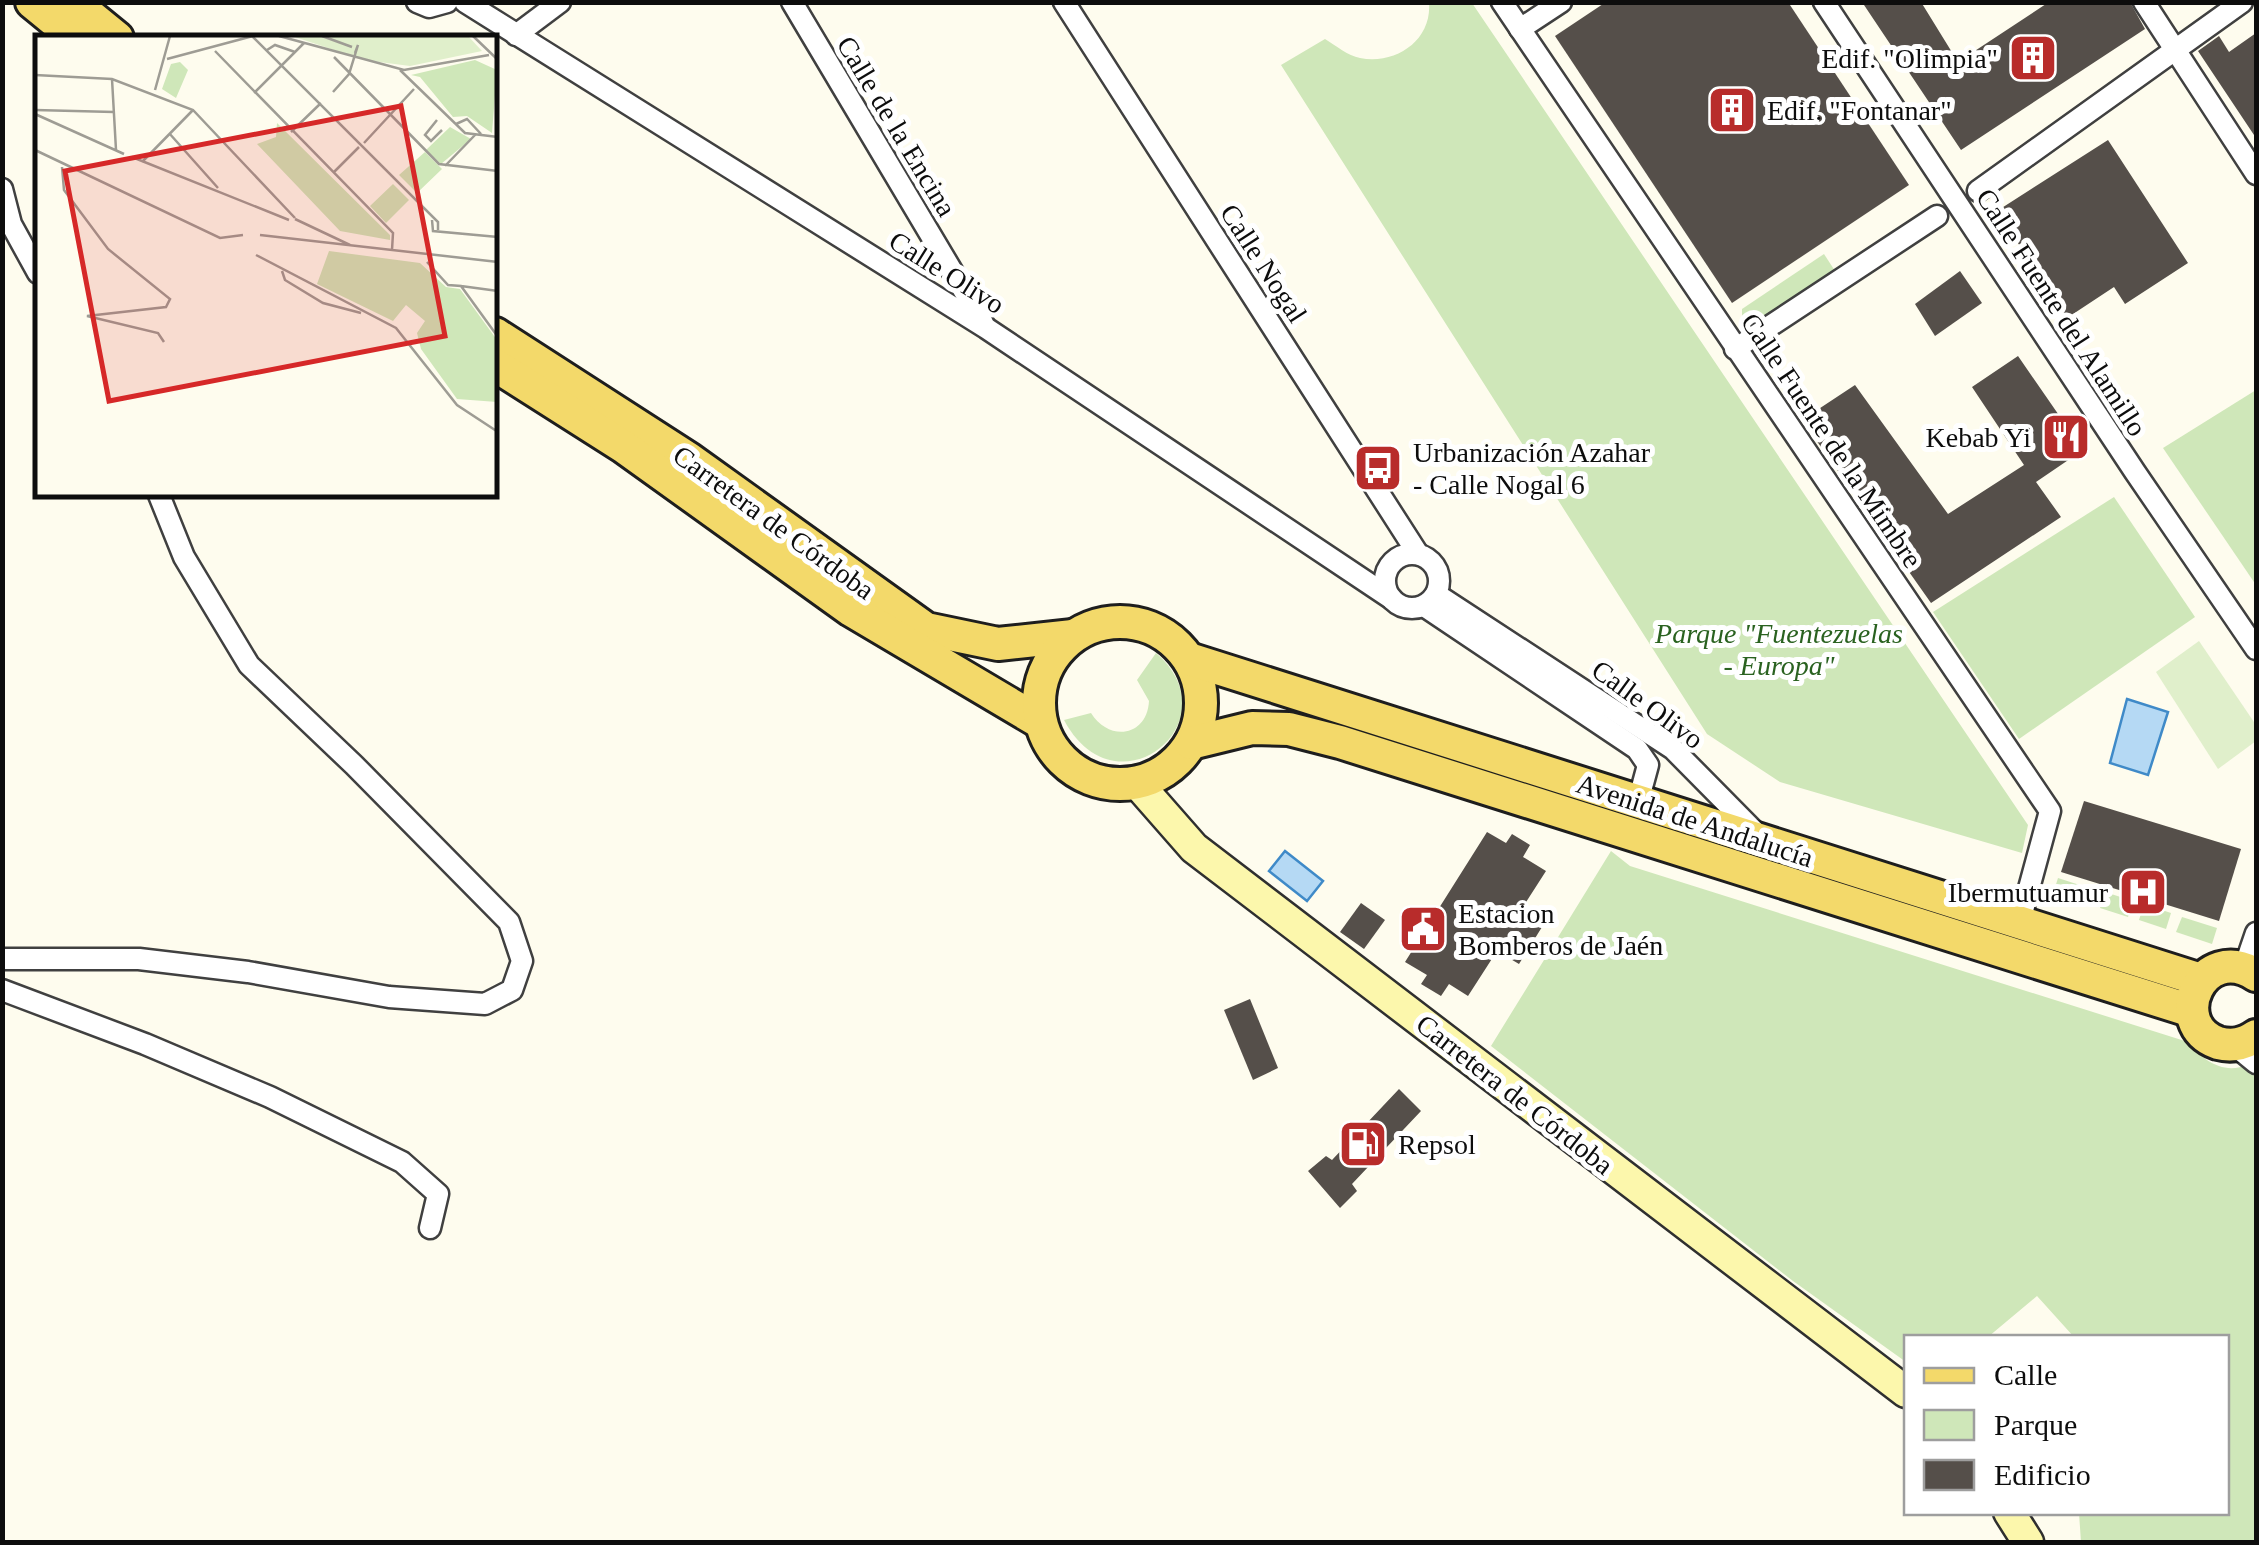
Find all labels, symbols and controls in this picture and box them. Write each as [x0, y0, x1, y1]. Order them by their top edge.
street label: Calle de la Encina [831, 31, 963, 222]
building icon: Edif. "Olimpia" [2007, 32, 2059, 84]
inset map [35, 35, 498, 498]
place label: Edif. "Olimpia" [1821, 43, 1998, 74]
building icon: Edif. "Fontanar" [1706, 84, 1758, 136]
place label: Edif. "Fontanar" [1767, 95, 1952, 126]
street label: Calle Fuente del Alamillo [1970, 183, 2153, 442]
street label: Calle Nogal [1214, 198, 1313, 328]
street label: Calle Olivo [883, 225, 1010, 320]
street label: Calle Fuente de la Mimbre [1735, 307, 1928, 573]
restaurant icon: Kebab Yi [2040, 411, 2092, 463]
place label: Kebab Yi [1926, 422, 2031, 453]
place label: Urbanización Azahar - Calle Nogal 6 [1413, 437, 1651, 500]
street label: Carretera de Córdoba [667, 439, 881, 606]
bus stop icon: Urbanización Azahar - Calle Nogal 6 [1352, 442, 1404, 494]
park label: Parque "Fuentezuelas - Europa" [1654, 618, 1903, 681]
street label: Calle Olivo [1586, 654, 1709, 755]
street label: Avenida de Andalucía [1573, 768, 1817, 874]
hospital icon: Ibermutuamur [2117, 866, 2169, 918]
place label: Ibermutuamur [1948, 877, 2109, 908]
place label: Estacion Bomberos de Jaén [1458, 898, 1663, 961]
public building icon: Estacion Bomberos de Jaén [1397, 903, 1449, 955]
street label: Carretera de Córdoba [1410, 1008, 1620, 1181]
fuel station icon: Repsol [1337, 1118, 1389, 1170]
place label: Repsol [1398, 1129, 1476, 1160]
legend [1904, 1335, 2229, 1515]
text: Calle [1994, 1358, 2057, 1391]
text: Parque [1994, 1408, 2077, 1441]
text: Edificio [1994, 1458, 2091, 1491]

